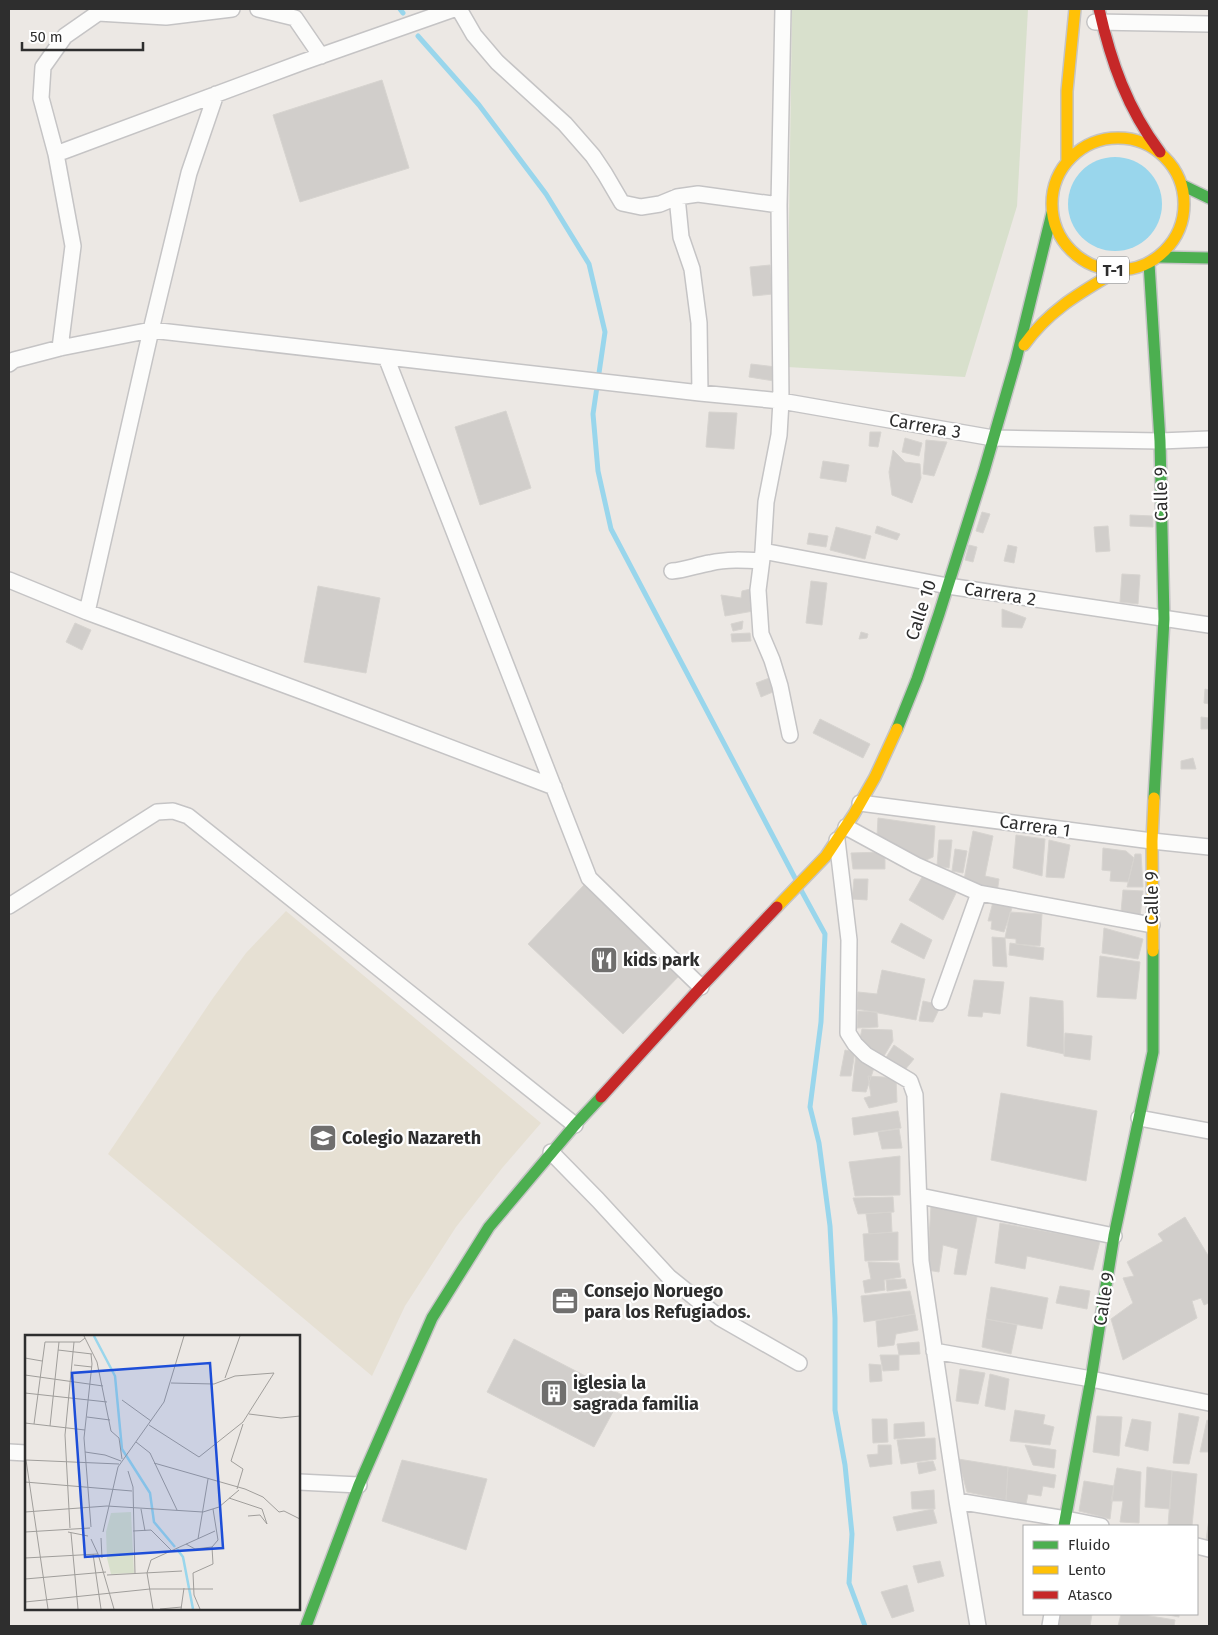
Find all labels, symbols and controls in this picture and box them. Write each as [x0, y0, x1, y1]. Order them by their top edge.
scale bar [22, 20, 144, 52]
text: 50 m [30, 28, 63, 46]
road number: T-1 [1097, 256, 1129, 284]
street label: Carrera 3 [887, 409, 963, 443]
street label: Calle 9 [1150, 467, 1172, 521]
street label: Calle 10 [901, 577, 941, 643]
street label: Carrera 2 [962, 577, 1038, 611]
street label: Carrera 1 [998, 810, 1072, 842]
street label: Calle 9 [1141, 871, 1163, 925]
restaurant icon: kids park [589, 945, 619, 975]
place label: kids park [623, 949, 700, 971]
school or university icon: Colegio Nazareth [308, 1123, 338, 1153]
place label: Colegio Nazareth [342, 1127, 481, 1149]
street label: Calle 9 [1089, 1271, 1119, 1327]
place label: Consejo Noruego para los Refugiados. [584, 1280, 751, 1323]
office icon: Consejo Noruego para los Refugiados. [550, 1286, 580, 1316]
inset map [25, 1335, 300, 1610]
place label: iglesia la sagrada familia [573, 1372, 699, 1415]
building icon: iglesia la sagrada familia [539, 1378, 569, 1408]
legend [1023, 1525, 1198, 1615]
text: Fluido [1068, 1536, 1110, 1554]
text: Lento [1068, 1561, 1106, 1579]
text: Atasco [1068, 1586, 1113, 1604]

